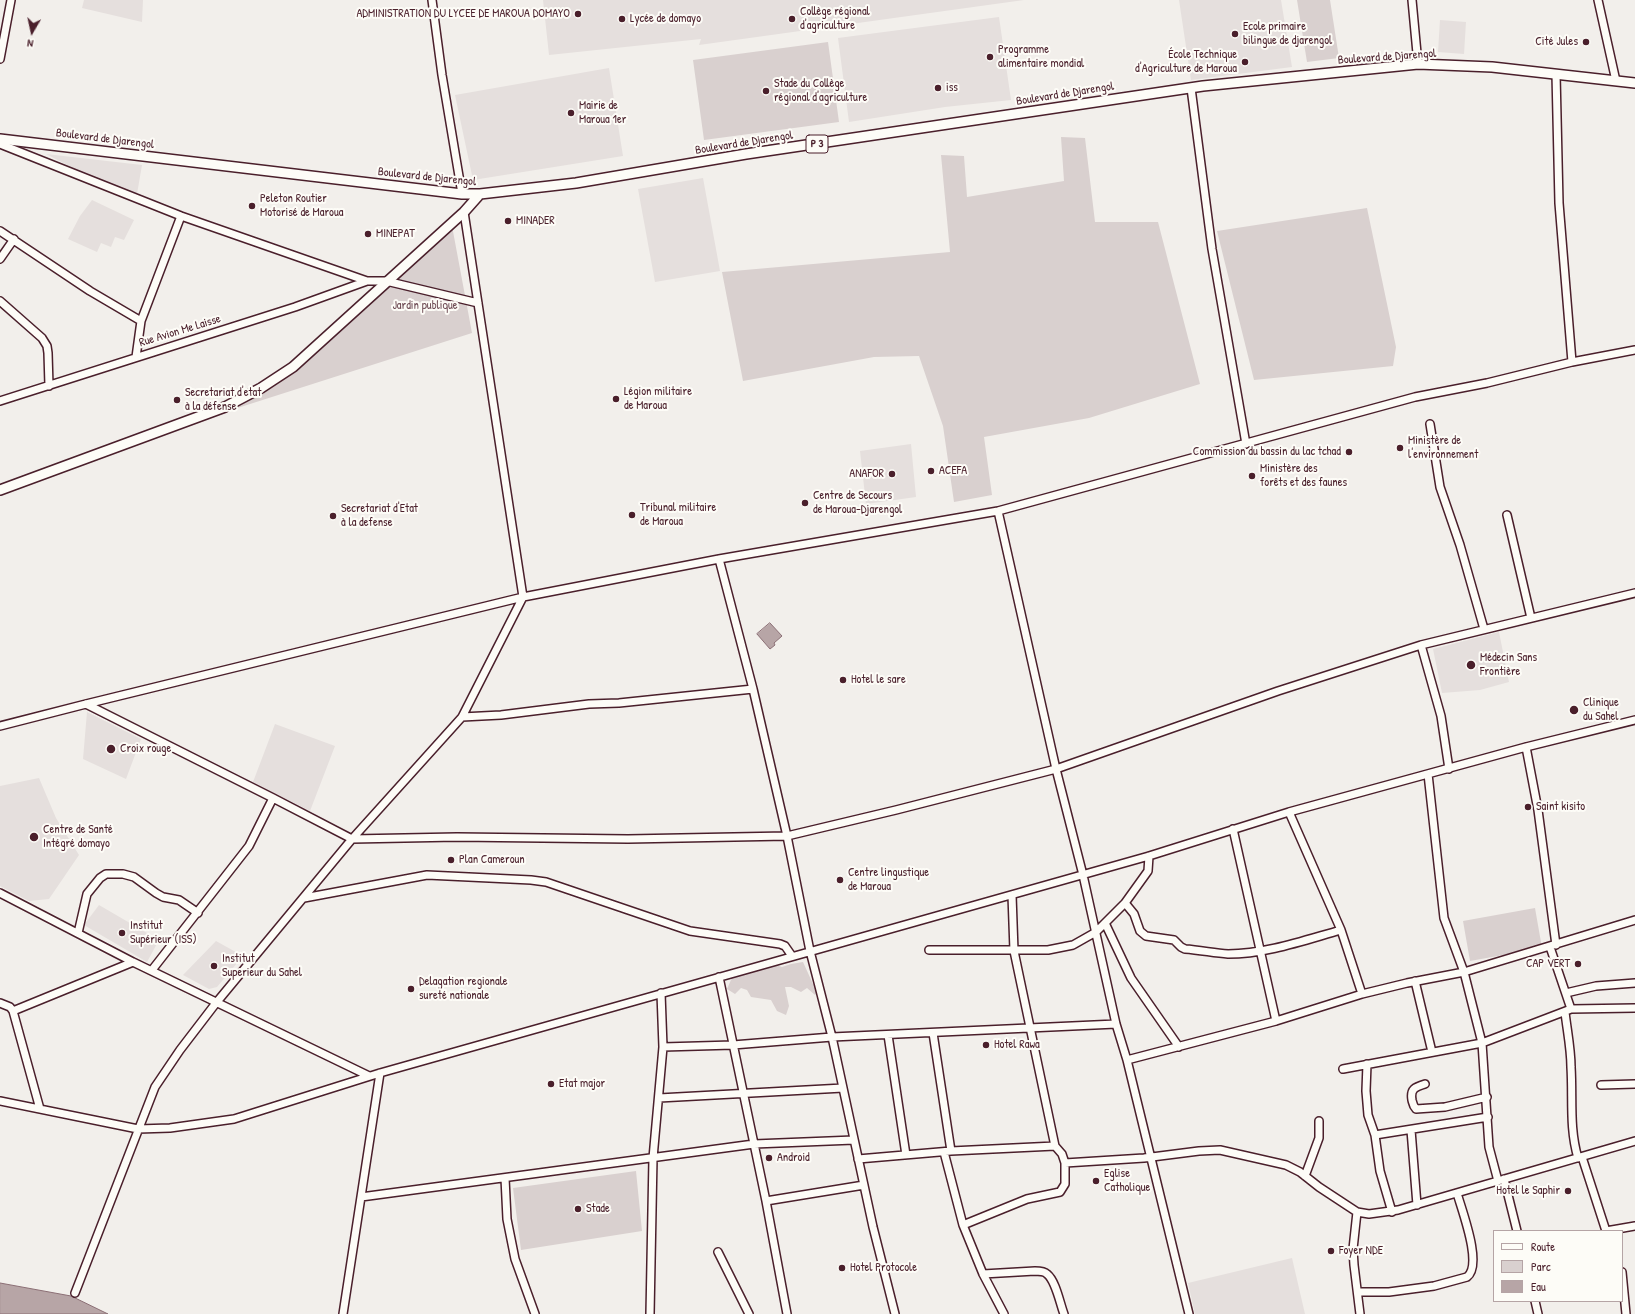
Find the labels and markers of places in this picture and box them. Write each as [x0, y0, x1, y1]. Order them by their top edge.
place label: Collège régional d'agriculture [800, 5, 870, 33]
place label: ADMINISTRATION DU LYCEE DE MAROUA DOMAYO [356, 7, 570, 21]
marker: ADMINISTRATION DU LYCEE DE MAROUA DOMAYO [573, 9, 583, 19]
place label: Lycée de domayo [630, 12, 701, 26]
marker: Lycée de domayo [617, 14, 627, 24]
marker: Collège régional d'agriculture [787, 14, 797, 24]
place label: Ecole primaire bilingue de djarengol [1243, 20, 1332, 48]
marker: Ecole primaire bilingue de djarengol [1230, 29, 1240, 39]
place label: Cité Jules [1535, 35, 1578, 49]
marker: Cité Jules [1581, 37, 1591, 47]
place label: Programme alimentaire mondial [998, 43, 1084, 71]
place label: École Technique d'Agriculture de Maroua [1135, 48, 1237, 76]
marker: Programme alimentaire mondial [985, 52, 995, 62]
marker: École Technique d'Agriculture de Maroua [1240, 57, 1250, 67]
place label: Stade du Collège régional d'agriculture [774, 77, 867, 105]
place label: iss [946, 81, 958, 95]
marker: iss [933, 83, 943, 93]
marker: Stade du Collège régional d'agriculture [761, 86, 771, 96]
place label: Mairie de Maroua 1er [579, 99, 626, 127]
marker: Mairie de Maroua 1er [566, 108, 576, 118]
place label: Peleton Routier Motorisé de Maroua [260, 192, 343, 220]
marker: Peleton Routier Motorisé de Maroua [247, 201, 257, 211]
place label: MINADER [516, 214, 555, 228]
marker: MINADER [503, 216, 513, 226]
place label: MINEPAT [376, 227, 415, 241]
marker: MINEPAT [363, 229, 373, 239]
place label: Légion militaire de Maroua [624, 385, 692, 413]
place label: Secretariat d'etat à la défense [185, 386, 261, 414]
marker: Légion militaire de Maroua [611, 394, 621, 404]
marker: Secretariat d'etat à la défense [172, 395, 182, 405]
place label: Ministère de l'environnement [1408, 434, 1478, 462]
marker: Ministère de l'environnement [1395, 443, 1405, 453]
place label: Commission du bassin du lac tchad [1193, 445, 1341, 459]
marker: Commission du bassin du lac tchad [1344, 447, 1354, 457]
place label: Ministère des forêts et des faunes [1260, 462, 1347, 490]
place label: ACEFA [939, 464, 967, 478]
marker: ACEFA [926, 466, 936, 476]
place label: ANAFOR [849, 467, 884, 481]
marker: ANAFOR [887, 469, 897, 479]
marker: Ministère des forêts et des faunes [1247, 471, 1257, 481]
place label: Centre de Secours de Maroua-Djarengol [813, 489, 902, 517]
marker: Centre de Secours de Maroua-Djarengol [800, 498, 810, 508]
place label: Tribunal militaire de Maroua [640, 501, 716, 529]
place label: Secretariat d'Etat à la defense [341, 502, 418, 530]
marker: Tribunal militaire de Maroua [627, 510, 637, 520]
marker: Secretariat d'Etat à la defense [328, 511, 338, 521]
place label: Médecin Sans Frontière [1480, 651, 1537, 679]
marker: Médecin Sans Frontière [1465, 659, 1477, 671]
place label: Hotel le sare [851, 673, 906, 687]
marker: Hotel le sare [838, 675, 848, 685]
place label: Clinique du Sahel [1583, 696, 1619, 724]
marker: Clinique du Sahel [1568, 704, 1580, 716]
place label: Croix rouge [120, 742, 171, 756]
marker: Croix rouge [105, 743, 117, 755]
place label: Saint kisito [1536, 800, 1585, 814]
marker: Saint kisito [1523, 802, 1533, 812]
place label: Centre de Santé Intégré domayo [43, 823, 113, 851]
marker: Centre de Santé Intégré domayo [28, 831, 40, 843]
place label: Plan Cameroun [459, 853, 525, 867]
marker: Plan Cameroun [446, 855, 456, 865]
place label: Centre lingustique de Maroua [848, 866, 929, 894]
marker: Centre lingustique de Maroua [835, 875, 845, 885]
place label: Institut Supérieur (ISS) [130, 919, 197, 947]
marker: Institut Supérieur (ISS) [117, 928, 127, 938]
place label: Institut Superieur du Sahel [222, 952, 302, 980]
place label: CAP VERT [1526, 957, 1570, 971]
marker: CAP VERT [1573, 959, 1583, 969]
marker: Institut Superieur du Sahel [209, 961, 219, 971]
place label: Delagation regionale sureté nationale [419, 975, 508, 1003]
marker: Delagation regionale sureté nationale [406, 984, 416, 994]
place label: Hotel Rawa [994, 1038, 1040, 1052]
marker: Hotel Rawa [981, 1040, 991, 1050]
place label: Etat major [559, 1077, 605, 1091]
marker: Etat major [546, 1079, 556, 1089]
place label: Android [777, 1151, 810, 1165]
marker: Android [764, 1153, 774, 1163]
place label: Eglise Catholique [1104, 1167, 1150, 1195]
marker: Eglise Catholique [1091, 1176, 1101, 1186]
place label: Hotel le Saphir [1496, 1184, 1560, 1198]
marker: Hotel le Saphir [1563, 1186, 1573, 1196]
place label: Stade [586, 1202, 610, 1216]
marker: Stade [573, 1204, 583, 1214]
place label: Foyer NDE [1339, 1244, 1383, 1258]
marker: Foyer NDE [1326, 1246, 1336, 1256]
place label: Hotel Protocole [850, 1261, 917, 1275]
marker: Hotel Protocole [837, 1263, 847, 1273]

